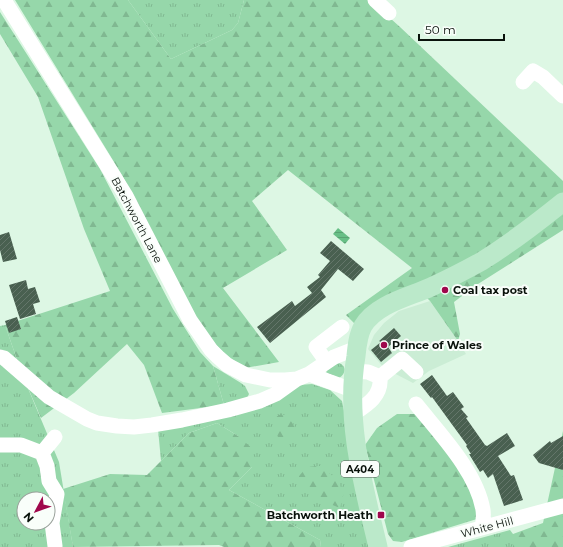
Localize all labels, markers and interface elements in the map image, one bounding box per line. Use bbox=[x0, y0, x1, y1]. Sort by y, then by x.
scale bar bbox=[419, 16, 504, 42]
text: 50 m bbox=[425, 22, 456, 37]
street label: Batchworth Lane bbox=[108, 175, 166, 266]
place label: Coal tax post bbox=[453, 283, 528, 297]
marker: Coal tax post bbox=[440, 285, 450, 295]
place label: Prince of Wales bbox=[392, 338, 482, 352]
marker: Prince of Wales bbox=[379, 340, 389, 350]
road number: A404 bbox=[341, 461, 379, 477]
north arrow bbox=[16, 491, 56, 531]
place label: Batchworth Heath bbox=[267, 508, 373, 522]
text: N bbox=[20, 510, 37, 526]
marker: Batchworth Heath bbox=[376, 510, 386, 520]
street label: White Hill bbox=[459, 513, 515, 541]

